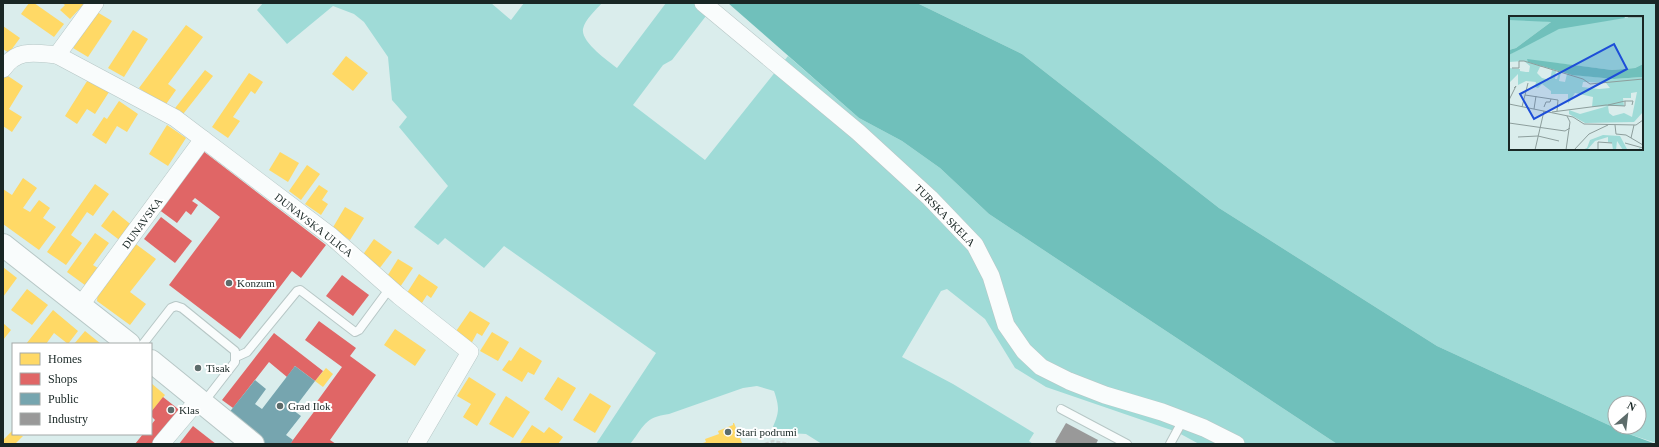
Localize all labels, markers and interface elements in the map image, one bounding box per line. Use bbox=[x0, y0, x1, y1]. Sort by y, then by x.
inset map bbox=[1509, 16, 1643, 150]
street label: TURSKA SKELA bbox=[912, 181, 978, 249]
street label: DUNAVSKA ULICA bbox=[272, 191, 356, 259]
street label: DUNAVSKA bbox=[119, 195, 165, 251]
place label: Konzum bbox=[237, 277, 275, 289]
marker: Konzum bbox=[224, 278, 234, 288]
legend bbox=[12, 343, 152, 435]
text: Homes bbox=[48, 352, 82, 366]
place label: Tisak bbox=[206, 362, 231, 374]
marker: Tisak bbox=[193, 363, 203, 373]
text: Shops bbox=[48, 372, 78, 386]
text: Public bbox=[48, 392, 79, 406]
north arrow bbox=[1607, 395, 1647, 435]
text: N bbox=[1625, 399, 1638, 413]
place label: Grad Ilok bbox=[288, 400, 331, 412]
marker: Grad Ilok bbox=[275, 401, 285, 411]
place label: Klas bbox=[179, 404, 199, 416]
marker: Klas bbox=[166, 405, 176, 415]
text: Industry bbox=[48, 412, 88, 426]
place label: Stari podrumi bbox=[736, 426, 797, 438]
marker: Stari podrumi bbox=[723, 427, 733, 437]

